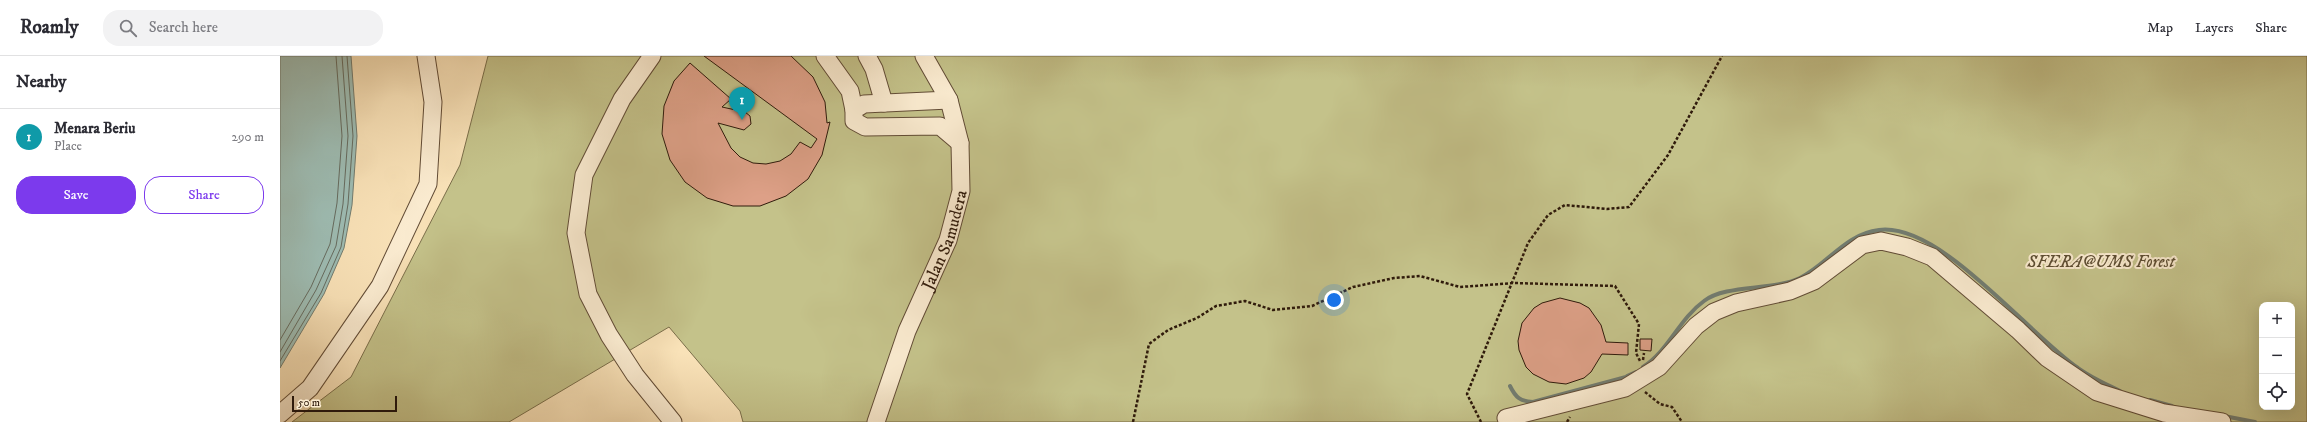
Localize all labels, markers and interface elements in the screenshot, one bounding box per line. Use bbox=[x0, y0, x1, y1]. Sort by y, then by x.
search box bbox=[103, 10, 383, 46]
text: Roamly bbox=[20, 16, 79, 39]
icon: search bbox=[117, 17, 139, 39]
text: Search here bbox=[149, 18, 218, 37]
text: Map bbox=[2147, 19, 2173, 37]
text: Layers bbox=[2195, 19, 2233, 37]
text: Share bbox=[2255, 19, 2287, 37]
text: Nearby bbox=[16, 71, 66, 93]
pin: 1 bbox=[729, 87, 755, 120]
text: Menara Beriu bbox=[54, 119, 135, 138]
text: 1 bbox=[27, 129, 31, 145]
text: 290 m bbox=[232, 129, 264, 145]
text: Place bbox=[54, 138, 82, 154]
button: Save bbox=[16, 176, 136, 214]
button: Share bbox=[144, 176, 264, 214]
street label: Jalan Samudera bbox=[916, 187, 973, 295]
park label: SFERA@UMS Forest bbox=[2026, 251, 2177, 273]
your location bbox=[1324, 290, 1344, 310]
map controls bbox=[2259, 302, 2295, 410]
button: + bbox=[2259, 302, 2295, 338]
button: − bbox=[2259, 338, 2295, 374]
button: locate bbox=[2259, 374, 2295, 410]
scale bar bbox=[292, 394, 397, 413]
text: 50 m bbox=[298, 396, 320, 410]

